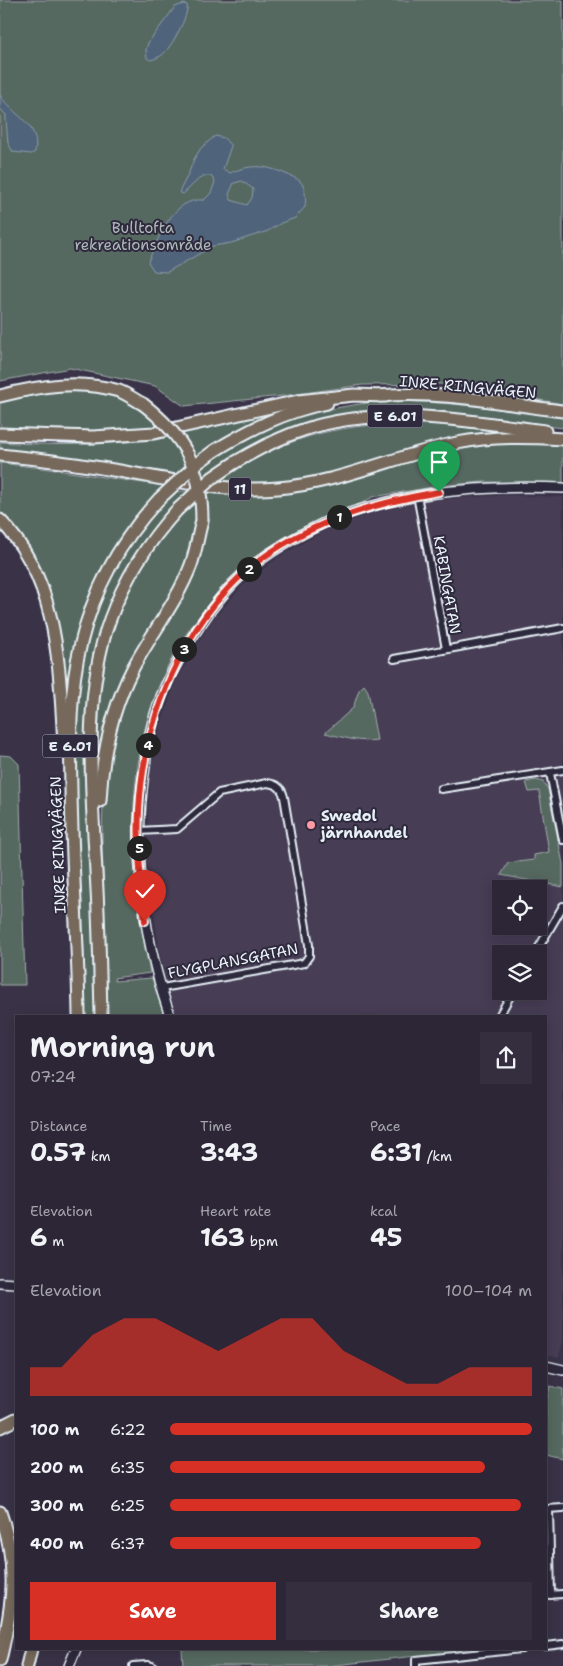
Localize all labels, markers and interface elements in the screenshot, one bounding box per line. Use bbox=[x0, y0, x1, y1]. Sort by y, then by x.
park label: Bulltofta rekreationsområde bbox=[74, 218, 212, 255]
street label: INRE RINGVÄGEN bbox=[399, 371, 537, 403]
road number: E 6.01 bbox=[368, 404, 422, 428]
pin bbox=[418, 441, 460, 492]
icon: arrive bbox=[425, 448, 453, 476]
road number: 11 bbox=[229, 478, 251, 500]
pin: 1 bbox=[326, 504, 352, 530]
text: 1 bbox=[336, 508, 343, 526]
street label: KABINGATAN bbox=[429, 534, 465, 636]
pin: 2 bbox=[236, 556, 262, 582]
text: 2 bbox=[245, 560, 254, 578]
pin: 3 bbox=[172, 636, 196, 662]
text: 3 bbox=[180, 640, 189, 658]
pin: 4 bbox=[136, 732, 160, 758]
road number: E 6.01 bbox=[42, 734, 98, 758]
text: 4 bbox=[144, 736, 153, 754]
street label: INRE RINGVÄGEN bbox=[46, 776, 70, 914]
place label: Swedol järnhandel bbox=[320, 806, 408, 843]
marker: Swedol järnhandel bbox=[305, 819, 317, 831]
pin: 5 bbox=[126, 836, 152, 860]
text: 5 bbox=[135, 839, 144, 857]
pin bbox=[124, 870, 166, 921]
icon: check bbox=[131, 877, 159, 905]
map controls bbox=[492, 880, 547, 1000]
button: locate bbox=[492, 880, 547, 935]
street label: FLYGPLANSGATAN bbox=[166, 939, 300, 983]
button: layers bbox=[492, 945, 547, 1000]
text: Morning run bbox=[30, 1028, 215, 1066]
button: share bbox=[480, 1032, 532, 1084]
text: 07:24 bbox=[30, 1066, 76, 1087]
text: Distance bbox=[30, 1117, 87, 1135]
text: Time bbox=[200, 1117, 232, 1135]
text: Pace bbox=[370, 1117, 401, 1135]
text: 0.57 bbox=[30, 1135, 86, 1169]
text: 3:43 bbox=[200, 1135, 258, 1169]
text: 6:31 bbox=[370, 1135, 422, 1169]
text: km bbox=[86, 1147, 110, 1165]
text: /km bbox=[422, 1147, 452, 1165]
text: Elevation bbox=[30, 1202, 93, 1220]
text: Heart rate bbox=[200, 1202, 271, 1220]
text: kcal bbox=[370, 1202, 397, 1220]
text: 6 bbox=[30, 1220, 48, 1254]
text: 163 bbox=[200, 1220, 245, 1254]
text: 45 bbox=[370, 1220, 402, 1254]
text: m bbox=[48, 1232, 64, 1250]
text: bpm bbox=[245, 1232, 278, 1250]
text: Elevation bbox=[30, 1280, 102, 1301]
text: 100–104 m bbox=[445, 1280, 532, 1301]
text: 100 m bbox=[30, 1419, 79, 1440]
text: 6:22 bbox=[110, 1419, 146, 1440]
text: 200 m bbox=[30, 1457, 83, 1478]
text: 6:35 bbox=[110, 1457, 145, 1478]
text: 300 m bbox=[30, 1495, 84, 1516]
text: 6:25 bbox=[110, 1495, 145, 1516]
text: 400 m bbox=[30, 1533, 84, 1554]
text: 6:37 bbox=[110, 1533, 145, 1554]
button: Save bbox=[30, 1582, 276, 1640]
button: Share bbox=[286, 1582, 532, 1640]

